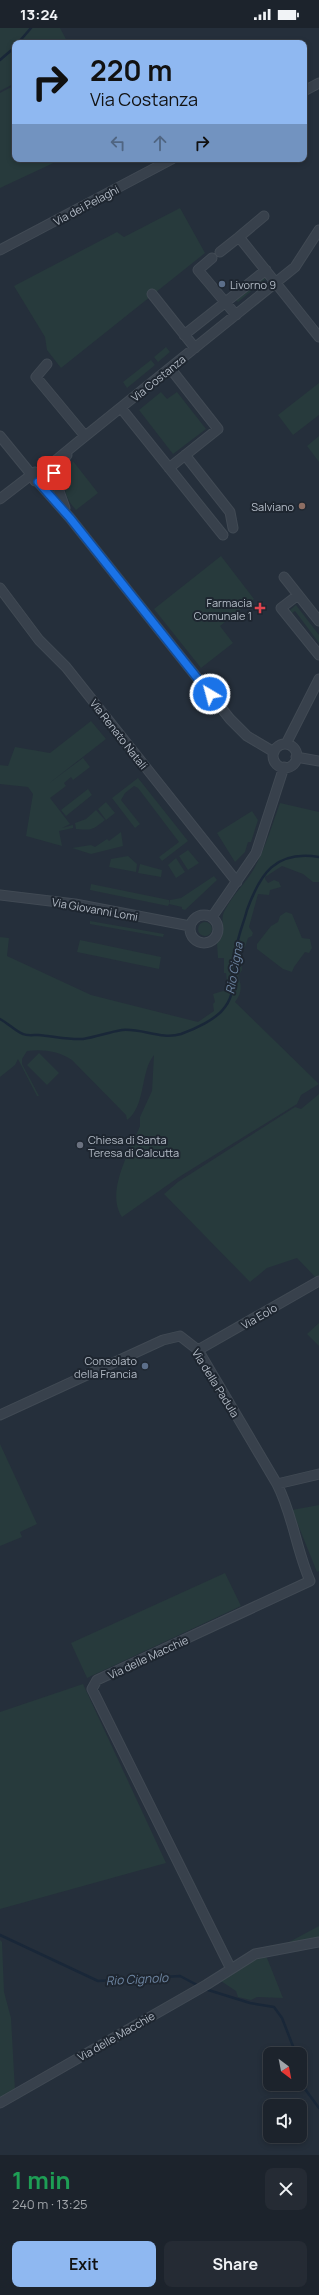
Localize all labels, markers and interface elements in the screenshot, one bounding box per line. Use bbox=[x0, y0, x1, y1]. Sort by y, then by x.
text: 13:24 bbox=[20, 4, 58, 25]
text: 220 m bbox=[90, 51, 173, 89]
icon: right bbox=[24, 56, 76, 108]
text: Via Costanza bbox=[90, 87, 198, 111]
icon: left bbox=[107, 132, 129, 154]
icon: ahead bbox=[149, 132, 171, 154]
icon: right bbox=[191, 132, 213, 154]
street label: Via dei Pelaghi bbox=[51, 181, 121, 229]
place label: Livorno 9 bbox=[230, 277, 276, 292]
marker: Livorno 9 bbox=[217, 279, 227, 289]
street label: Via Costanza bbox=[128, 351, 188, 405]
pin bbox=[37, 456, 71, 490]
icon: arrive bbox=[43, 462, 65, 484]
place label: Salviano bbox=[251, 499, 294, 514]
marker: Salviano bbox=[297, 501, 307, 511]
place label: Farmacia Comunale 1 bbox=[194, 595, 252, 623]
marker: Farmacia Comunale 1 bbox=[255, 603, 265, 613]
position arrow bbox=[189, 673, 231, 715]
street label: Via Renato Natali bbox=[87, 696, 151, 772]
street label: Via Giovanni Lomi bbox=[51, 894, 139, 924]
water label: Rio Cigna bbox=[221, 940, 247, 995]
place label: Chiesa di Santa Teresa di Calcutta bbox=[88, 1132, 179, 1160]
marker: Chiesa di Santa Teresa di Calcutta bbox=[75, 1140, 85, 1150]
street label: Via Eolo bbox=[238, 1299, 280, 1332]
street label: Via della Padula bbox=[189, 1346, 243, 1420]
place label: Consolato della Francia bbox=[74, 1353, 137, 1381]
marker: Consolato della Francia bbox=[140, 1361, 150, 1371]
street label: Via delle Macchie bbox=[105, 1632, 191, 1682]
water label: Rio Cignolo bbox=[105, 1969, 170, 1989]
street label: Via delle Macchie bbox=[75, 2007, 158, 2064]
north arrow bbox=[263, 2047, 307, 2091]
map controls bbox=[263, 2047, 307, 2143]
button: sound bbox=[263, 2099, 307, 2143]
text: 1 min bbox=[12, 2163, 71, 2196]
button: close bbox=[265, 2168, 307, 2210]
text: 240 m · 13:25 bbox=[12, 2195, 88, 2213]
button: Exit bbox=[12, 2241, 156, 2287]
button: Share bbox=[164, 2241, 307, 2287]

